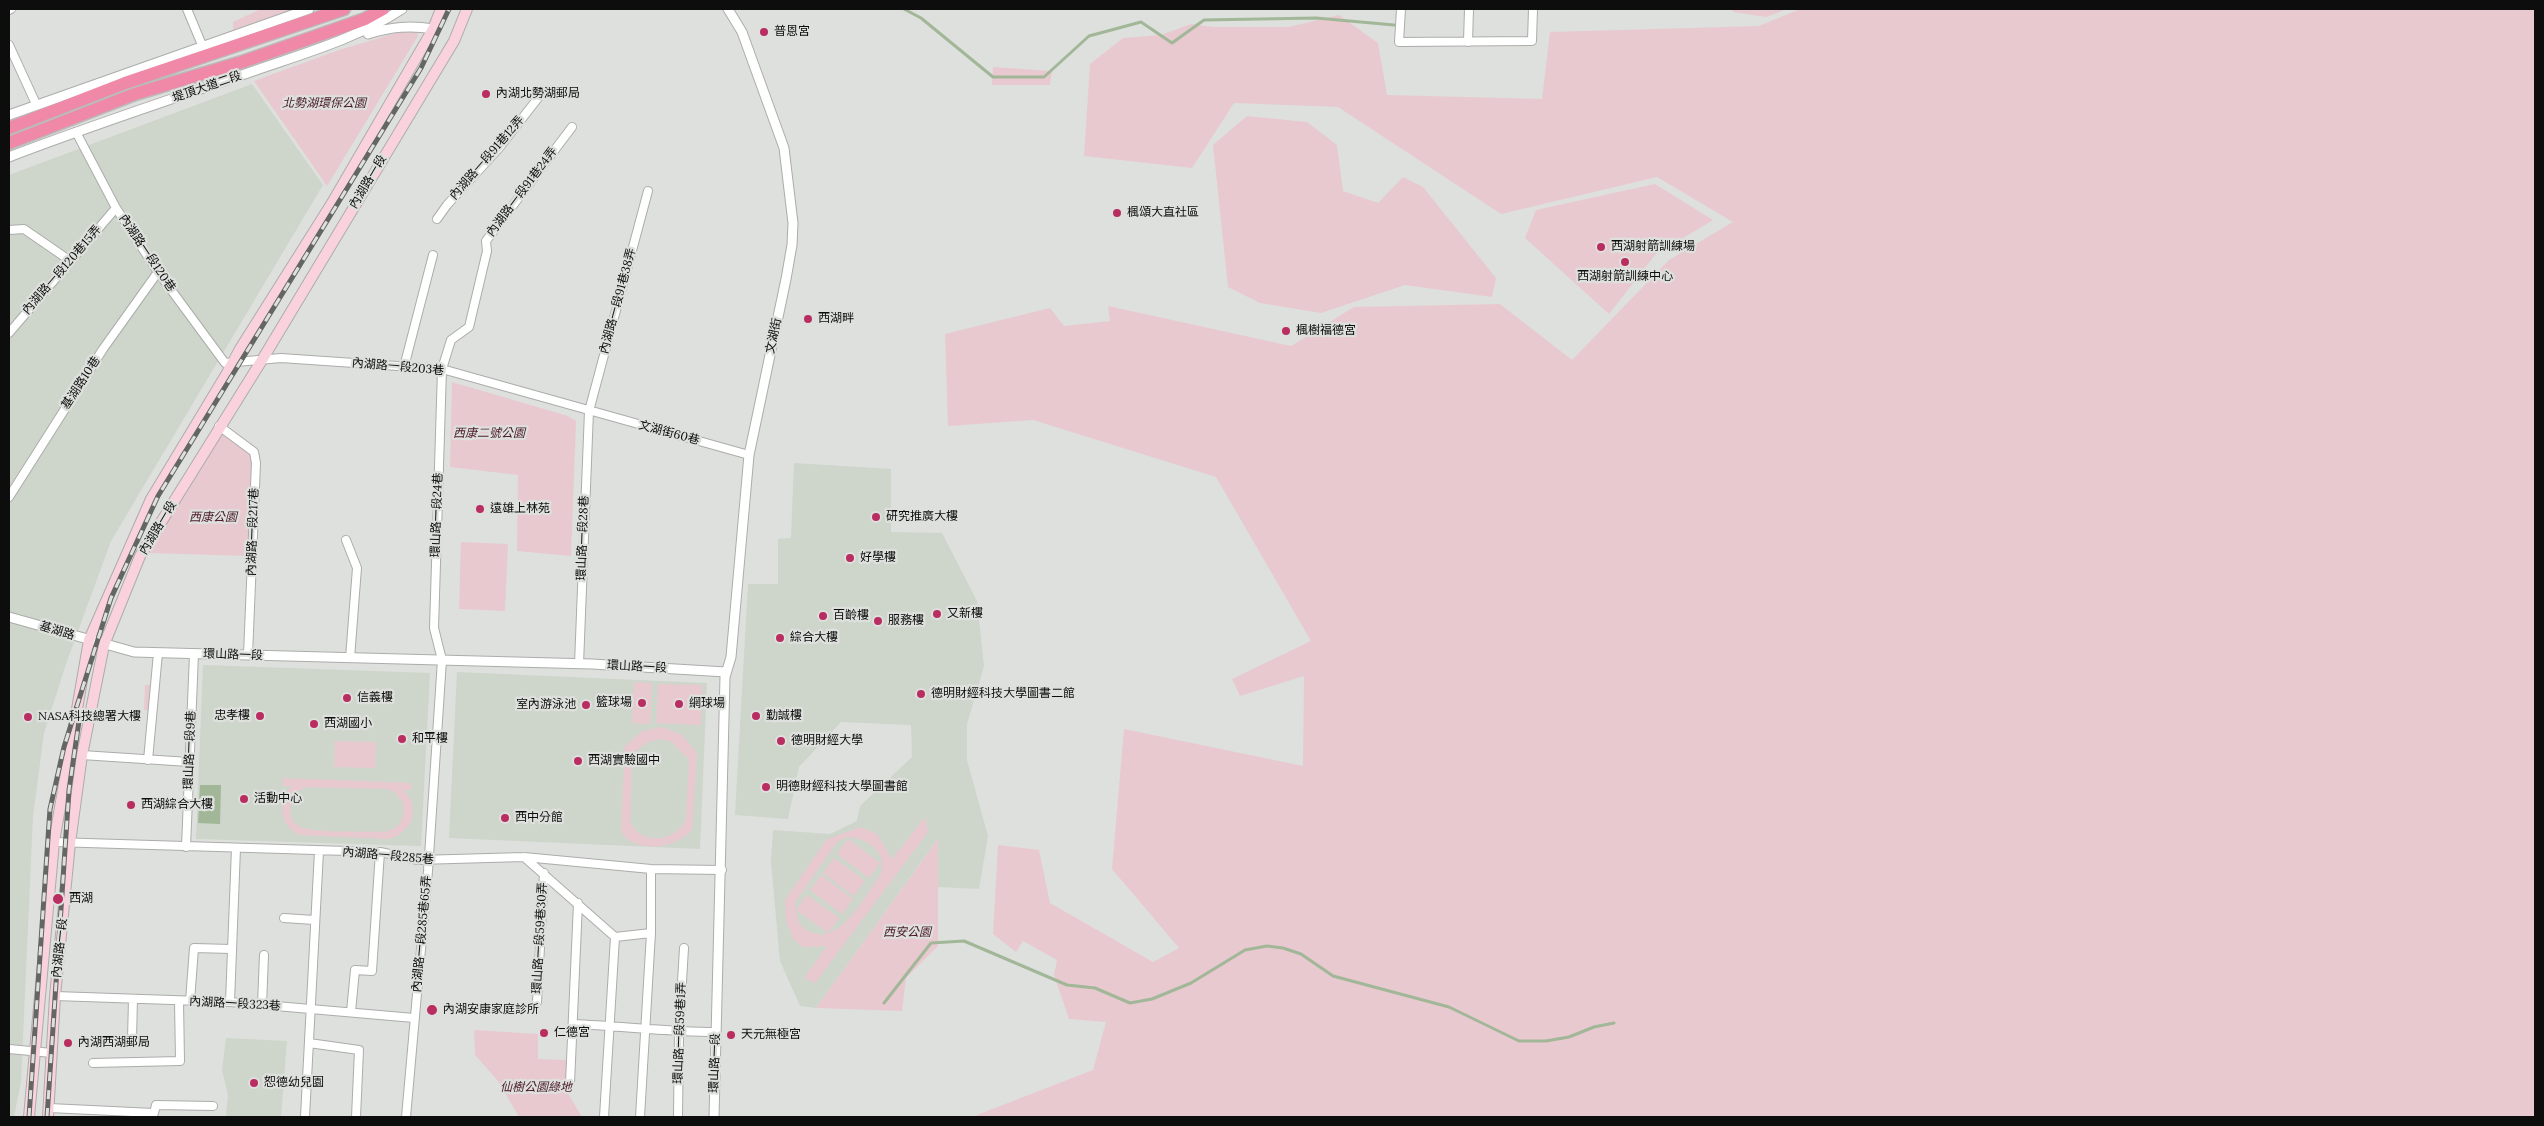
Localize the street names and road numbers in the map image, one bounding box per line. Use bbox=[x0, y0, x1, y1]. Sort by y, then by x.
street label: 堤頂大道二段 bbox=[171, 68, 243, 106]
street label: 內湖路一段91巷12弄 bbox=[447, 113, 527, 203]
street label: 內湖路一段91巷24弄 bbox=[484, 145, 560, 239]
street label: 內湖路一段 bbox=[346, 153, 390, 211]
street label: 內湖路一段120巷 bbox=[116, 212, 178, 294]
street label: 內湖路一段120巷15弄 bbox=[19, 223, 105, 317]
street label: 內湖路一段91巷38弄 bbox=[597, 247, 639, 355]
street label: 文湖街 bbox=[763, 317, 785, 355]
street label: 基湖路10巷 bbox=[59, 354, 103, 412]
street label: 內湖路一段203巷 bbox=[351, 356, 445, 378]
street label: 文湖街60巷 bbox=[637, 418, 701, 448]
street label: 環山路一段24巷 bbox=[428, 472, 446, 558]
street label: 內湖路一段217巷 bbox=[244, 488, 262, 576]
street label: 環山路一段28巷 bbox=[574, 495, 592, 581]
street label: 內湖路一段 bbox=[136, 499, 180, 557]
street label: 基湖路 bbox=[38, 619, 76, 643]
street label: 環山路一段 bbox=[203, 647, 263, 663]
street label: 環山路一段 bbox=[607, 658, 667, 676]
street label: 環山路一段9巷 bbox=[181, 710, 199, 790]
street label: 內湖路一段285巷 bbox=[342, 845, 434, 867]
street label: 內湖路一段285巷65弄 bbox=[410, 875, 434, 993]
street label: 環山路一段59巷30弄 bbox=[530, 882, 550, 994]
street label: 內湖路一段 bbox=[50, 917, 70, 979]
street label: 環山路一段59巷1弄 bbox=[671, 982, 689, 1084]
street label: 內湖路一段323巷 bbox=[189, 994, 281, 1014]
street label: 環山路一段 bbox=[707, 1033, 723, 1093]

